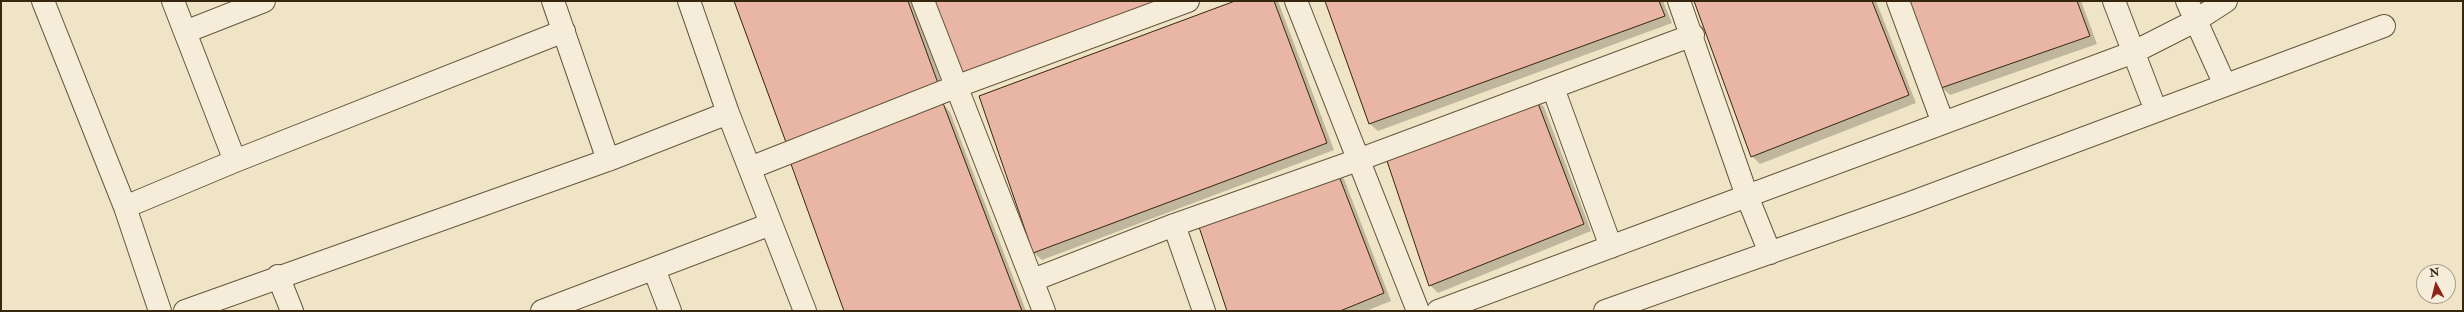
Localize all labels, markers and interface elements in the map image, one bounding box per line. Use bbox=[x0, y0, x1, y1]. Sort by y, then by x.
north arrow bbox=[2416, 264, 2456, 304]
text: N bbox=[2429, 266, 2440, 280]

